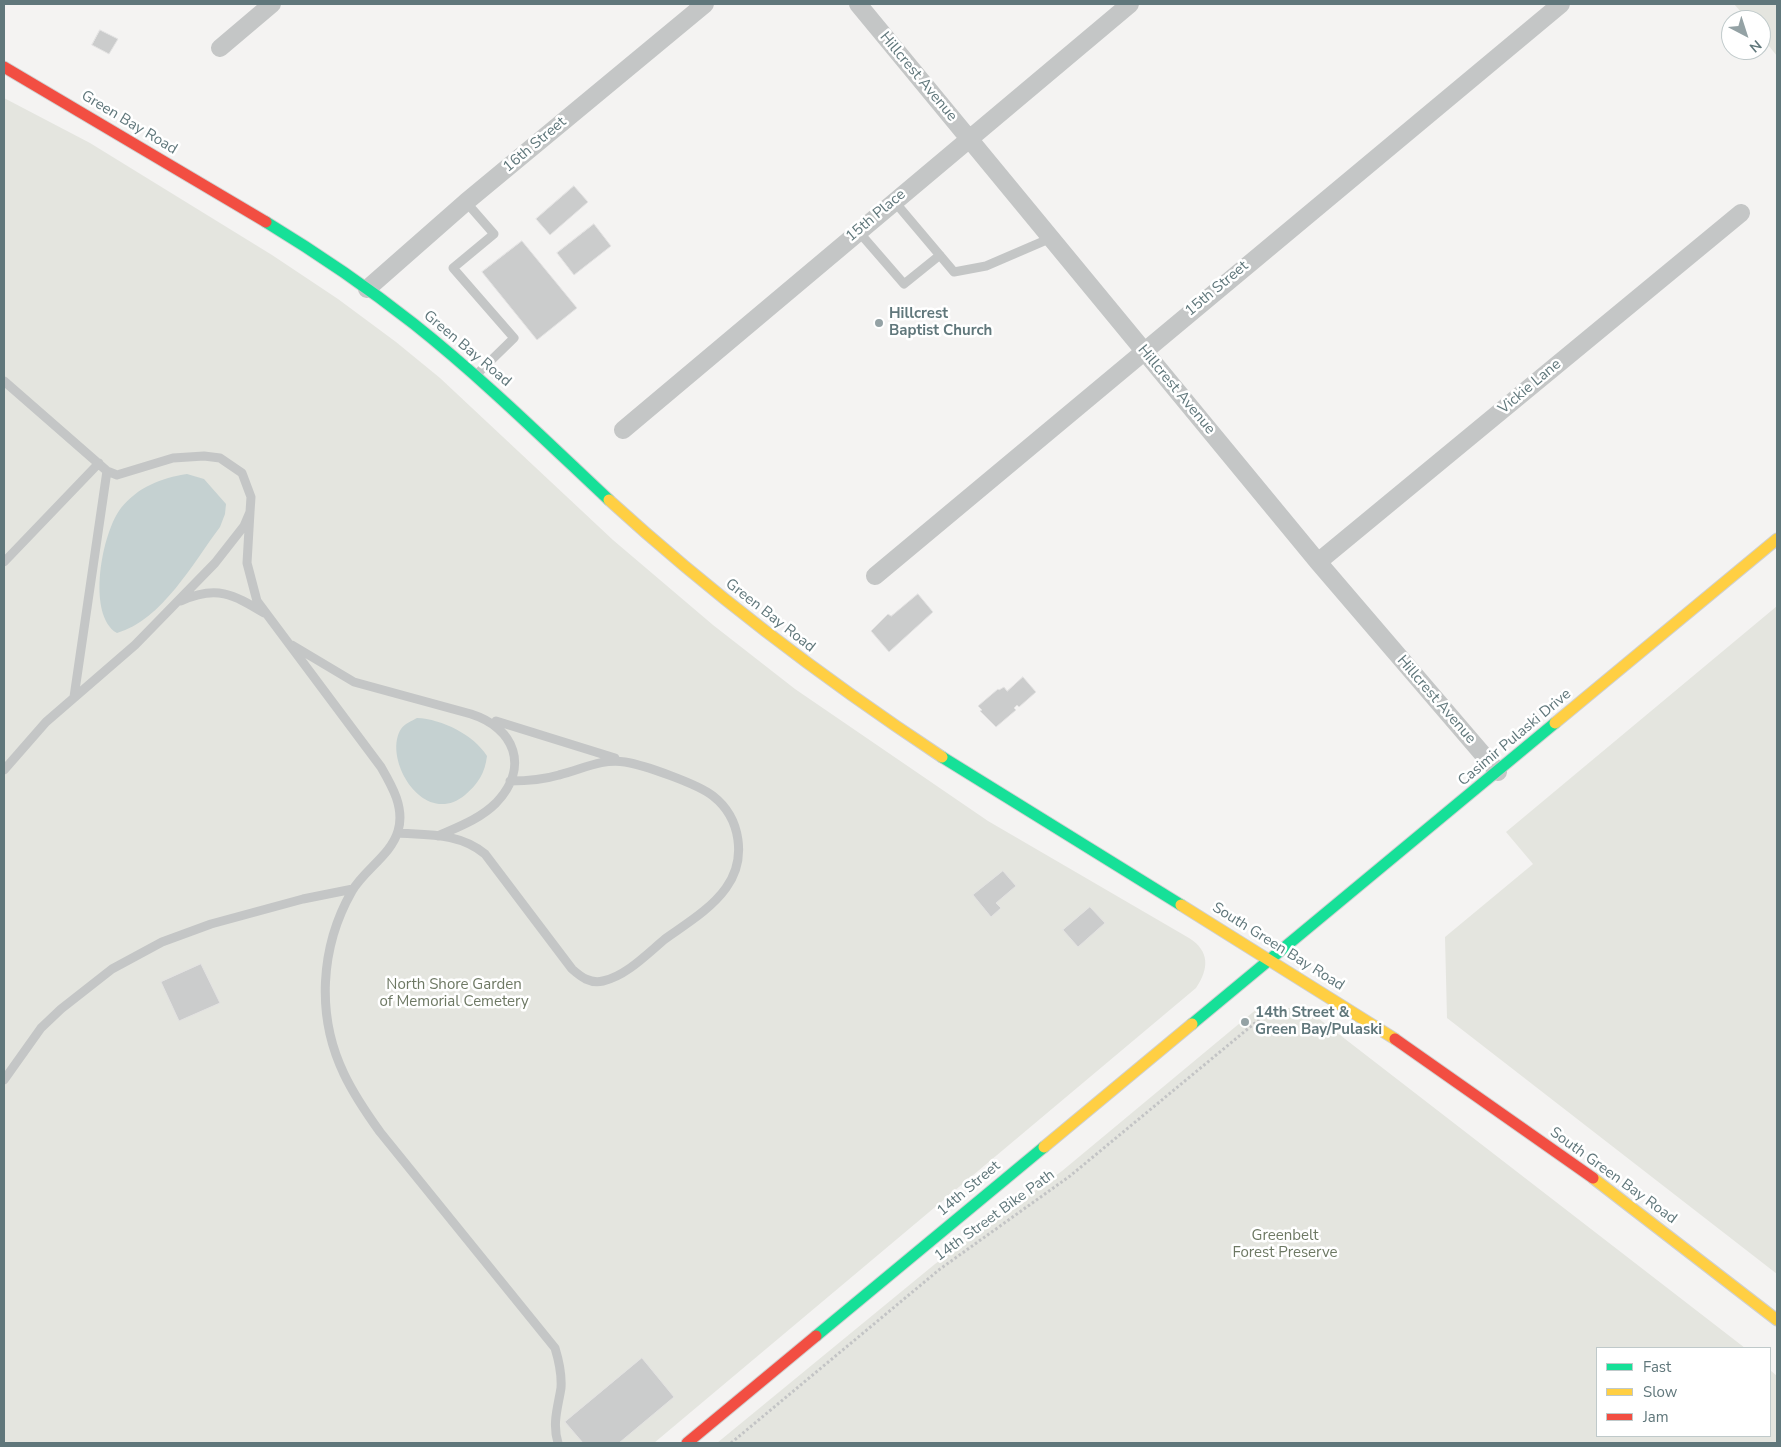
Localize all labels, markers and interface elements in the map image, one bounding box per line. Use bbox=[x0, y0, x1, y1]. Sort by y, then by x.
north arrow bbox=[1721, 10, 1771, 60]
street label: Hillcrest Avenue bbox=[875, 29, 961, 125]
text: N bbox=[1745, 35, 1765, 57]
street label: Green Bay Road bbox=[78, 87, 180, 159]
street label: 16th Street bbox=[500, 114, 570, 176]
street label: 15th Place bbox=[843, 186, 909, 246]
street label: 15th Street bbox=[1182, 258, 1252, 320]
place label: Hillcrest Baptist Church bbox=[889, 305, 992, 340]
street label: Green Bay Road bbox=[419, 307, 515, 391]
marker: Hillcrest Baptist Church bbox=[873, 317, 885, 329]
street label: Hillcrest Avenue bbox=[1133, 342, 1219, 438]
street label: Vickie Lane bbox=[1495, 356, 1565, 418]
street label: Green Bay Road bbox=[722, 575, 818, 657]
street label: Hillcrest Avenue bbox=[1393, 652, 1479, 748]
street label: Casimir Pulaski Drive bbox=[1455, 686, 1575, 790]
street label: South Green Bay Road bbox=[1209, 899, 1347, 995]
park label: North Shore Garden of Memorial Cemetery bbox=[379, 976, 529, 1011]
place label: 14th Street & Green Bay/Pulaski bbox=[1255, 1004, 1382, 1039]
marker: 14th Street & Green Bay/Pulaski bbox=[1239, 1016, 1251, 1028]
street label: South Green Bay Road bbox=[1546, 1124, 1680, 1228]
street label: 14th Street bbox=[934, 1158, 1004, 1220]
street label: 14th Street Bike Path bbox=[931, 1166, 1059, 1266]
park label: Greenbelt Forest Preserve bbox=[1233, 1227, 1337, 1262]
legend bbox=[1596, 1347, 1771, 1437]
text: Fast bbox=[1643, 1357, 1671, 1377]
text: Slow bbox=[1643, 1382, 1677, 1402]
text: Jam bbox=[1643, 1407, 1669, 1427]

